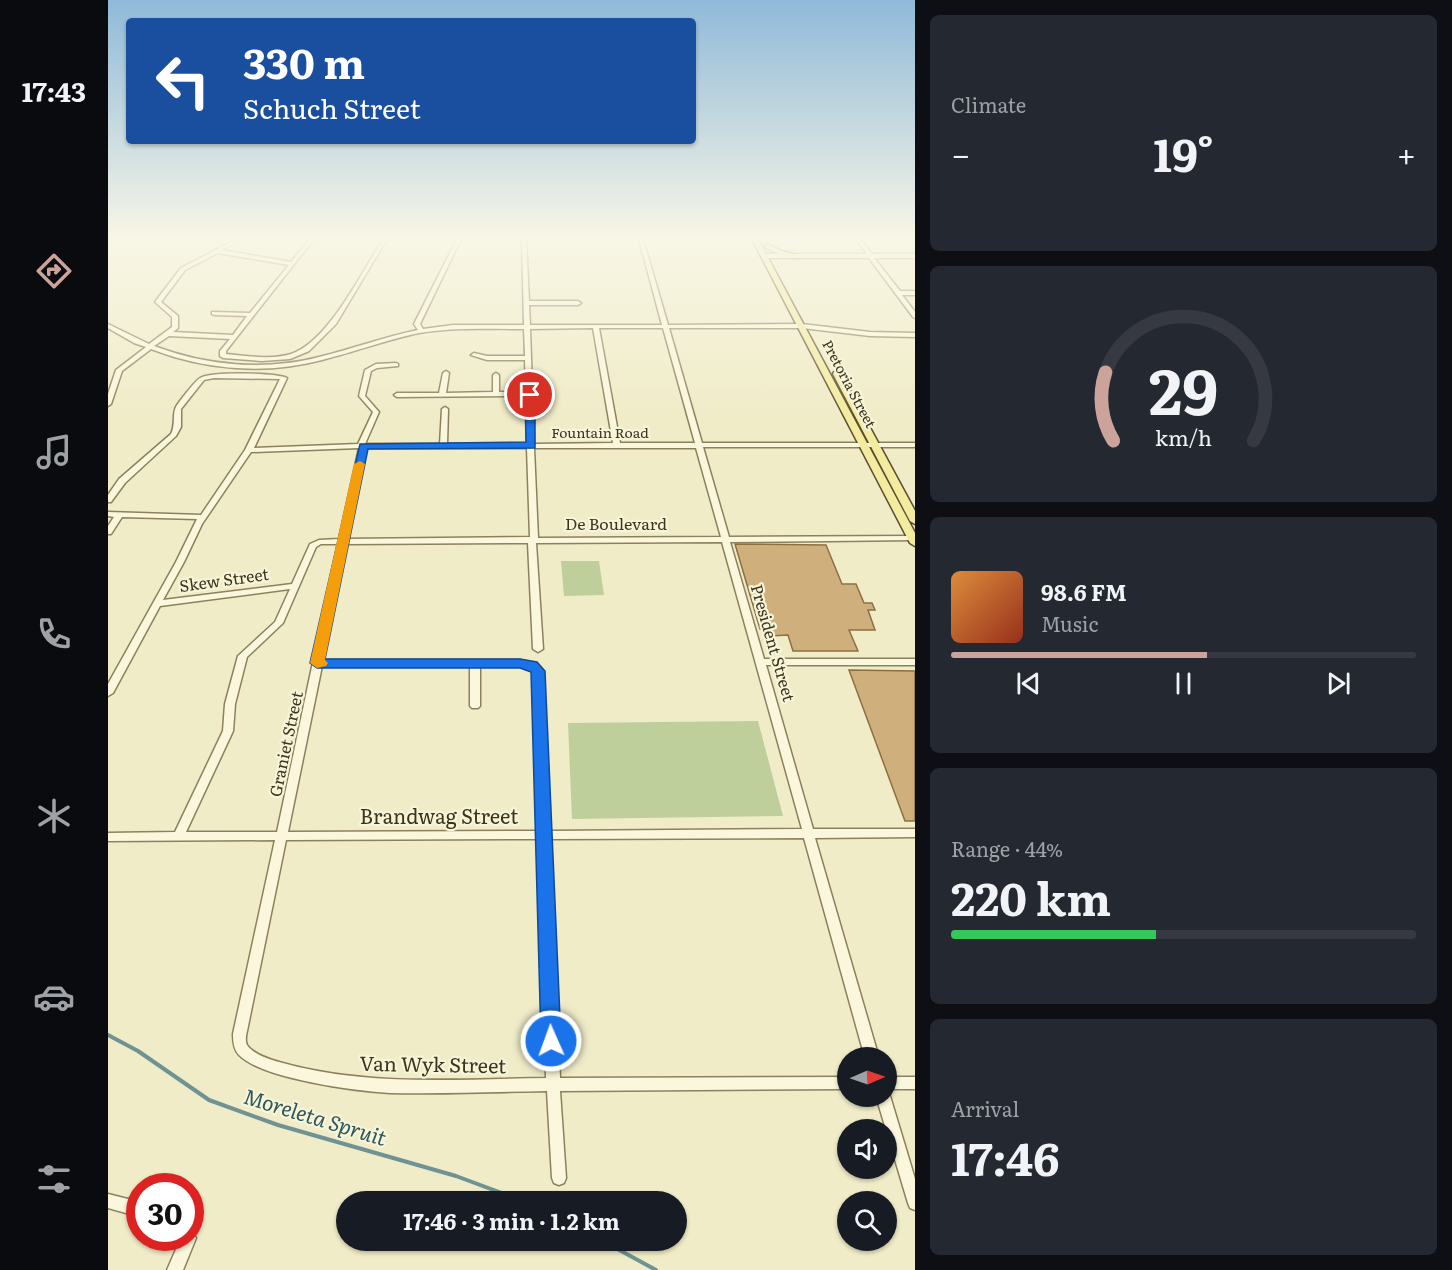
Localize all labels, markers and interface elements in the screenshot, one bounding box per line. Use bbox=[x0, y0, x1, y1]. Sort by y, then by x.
text: 330 m bbox=[243, 30, 365, 92]
icon: left bbox=[144, 42, 222, 120]
text: 17:43 bbox=[22, 70, 86, 110]
text: Schuch Street bbox=[243, 87, 421, 127]
text: Climate bbox=[951, 89, 1026, 119]
text: 19° bbox=[1153, 119, 1214, 186]
text: − bbox=[951, 128, 970, 177]
text: + bbox=[1397, 128, 1416, 177]
icon: directions bbox=[33, 250, 75, 292]
street label: Pretoria Street bbox=[818, 336, 882, 431]
text: 29 bbox=[1149, 342, 1218, 434]
pin bbox=[504, 369, 555, 420]
icon: arrive bbox=[513, 378, 546, 411]
text: km/h bbox=[1155, 421, 1212, 453]
street label: Fountain Road bbox=[551, 422, 649, 442]
icon: music bbox=[33, 431, 75, 473]
street label: De Boulevard bbox=[565, 511, 667, 535]
street label: Skew Street bbox=[178, 561, 271, 597]
text: 98.6 FM bbox=[1041, 575, 1127, 608]
street label: President Street bbox=[746, 581, 802, 705]
text: Music bbox=[1041, 608, 1098, 638]
icon: phone bbox=[33, 613, 75, 655]
icon: previous bbox=[1012, 667, 1045, 700]
icon: pause bbox=[1167, 667, 1200, 700]
icon: next bbox=[1322, 667, 1355, 700]
street label: Graniet Street bbox=[262, 688, 308, 799]
icon: climate bbox=[33, 795, 75, 837]
street label: Brandwag Street bbox=[360, 800, 518, 830]
text: Range · 44% bbox=[951, 833, 1063, 863]
text: 220 km bbox=[951, 863, 1111, 930]
icon: car bbox=[33, 976, 75, 1018]
position arrow bbox=[519, 1009, 583, 1073]
street label: Van Wyk Street bbox=[360, 1047, 507, 1079]
north arrow bbox=[837, 1047, 897, 1107]
map controls bbox=[837, 1047, 897, 1251]
water label: Moreleta Spruit bbox=[241, 1079, 391, 1152]
text: Arrival bbox=[951, 1093, 1019, 1123]
button: sound bbox=[837, 1119, 897, 1179]
text: 17:46 bbox=[951, 1123, 1059, 1190]
icon: filters bbox=[33, 1158, 75, 1200]
speed limit sign: 30 bbox=[126, 1173, 204, 1251]
button: search bbox=[837, 1191, 897, 1251]
text: 17:46 · 3 min · 1.2 km bbox=[403, 1204, 620, 1237]

